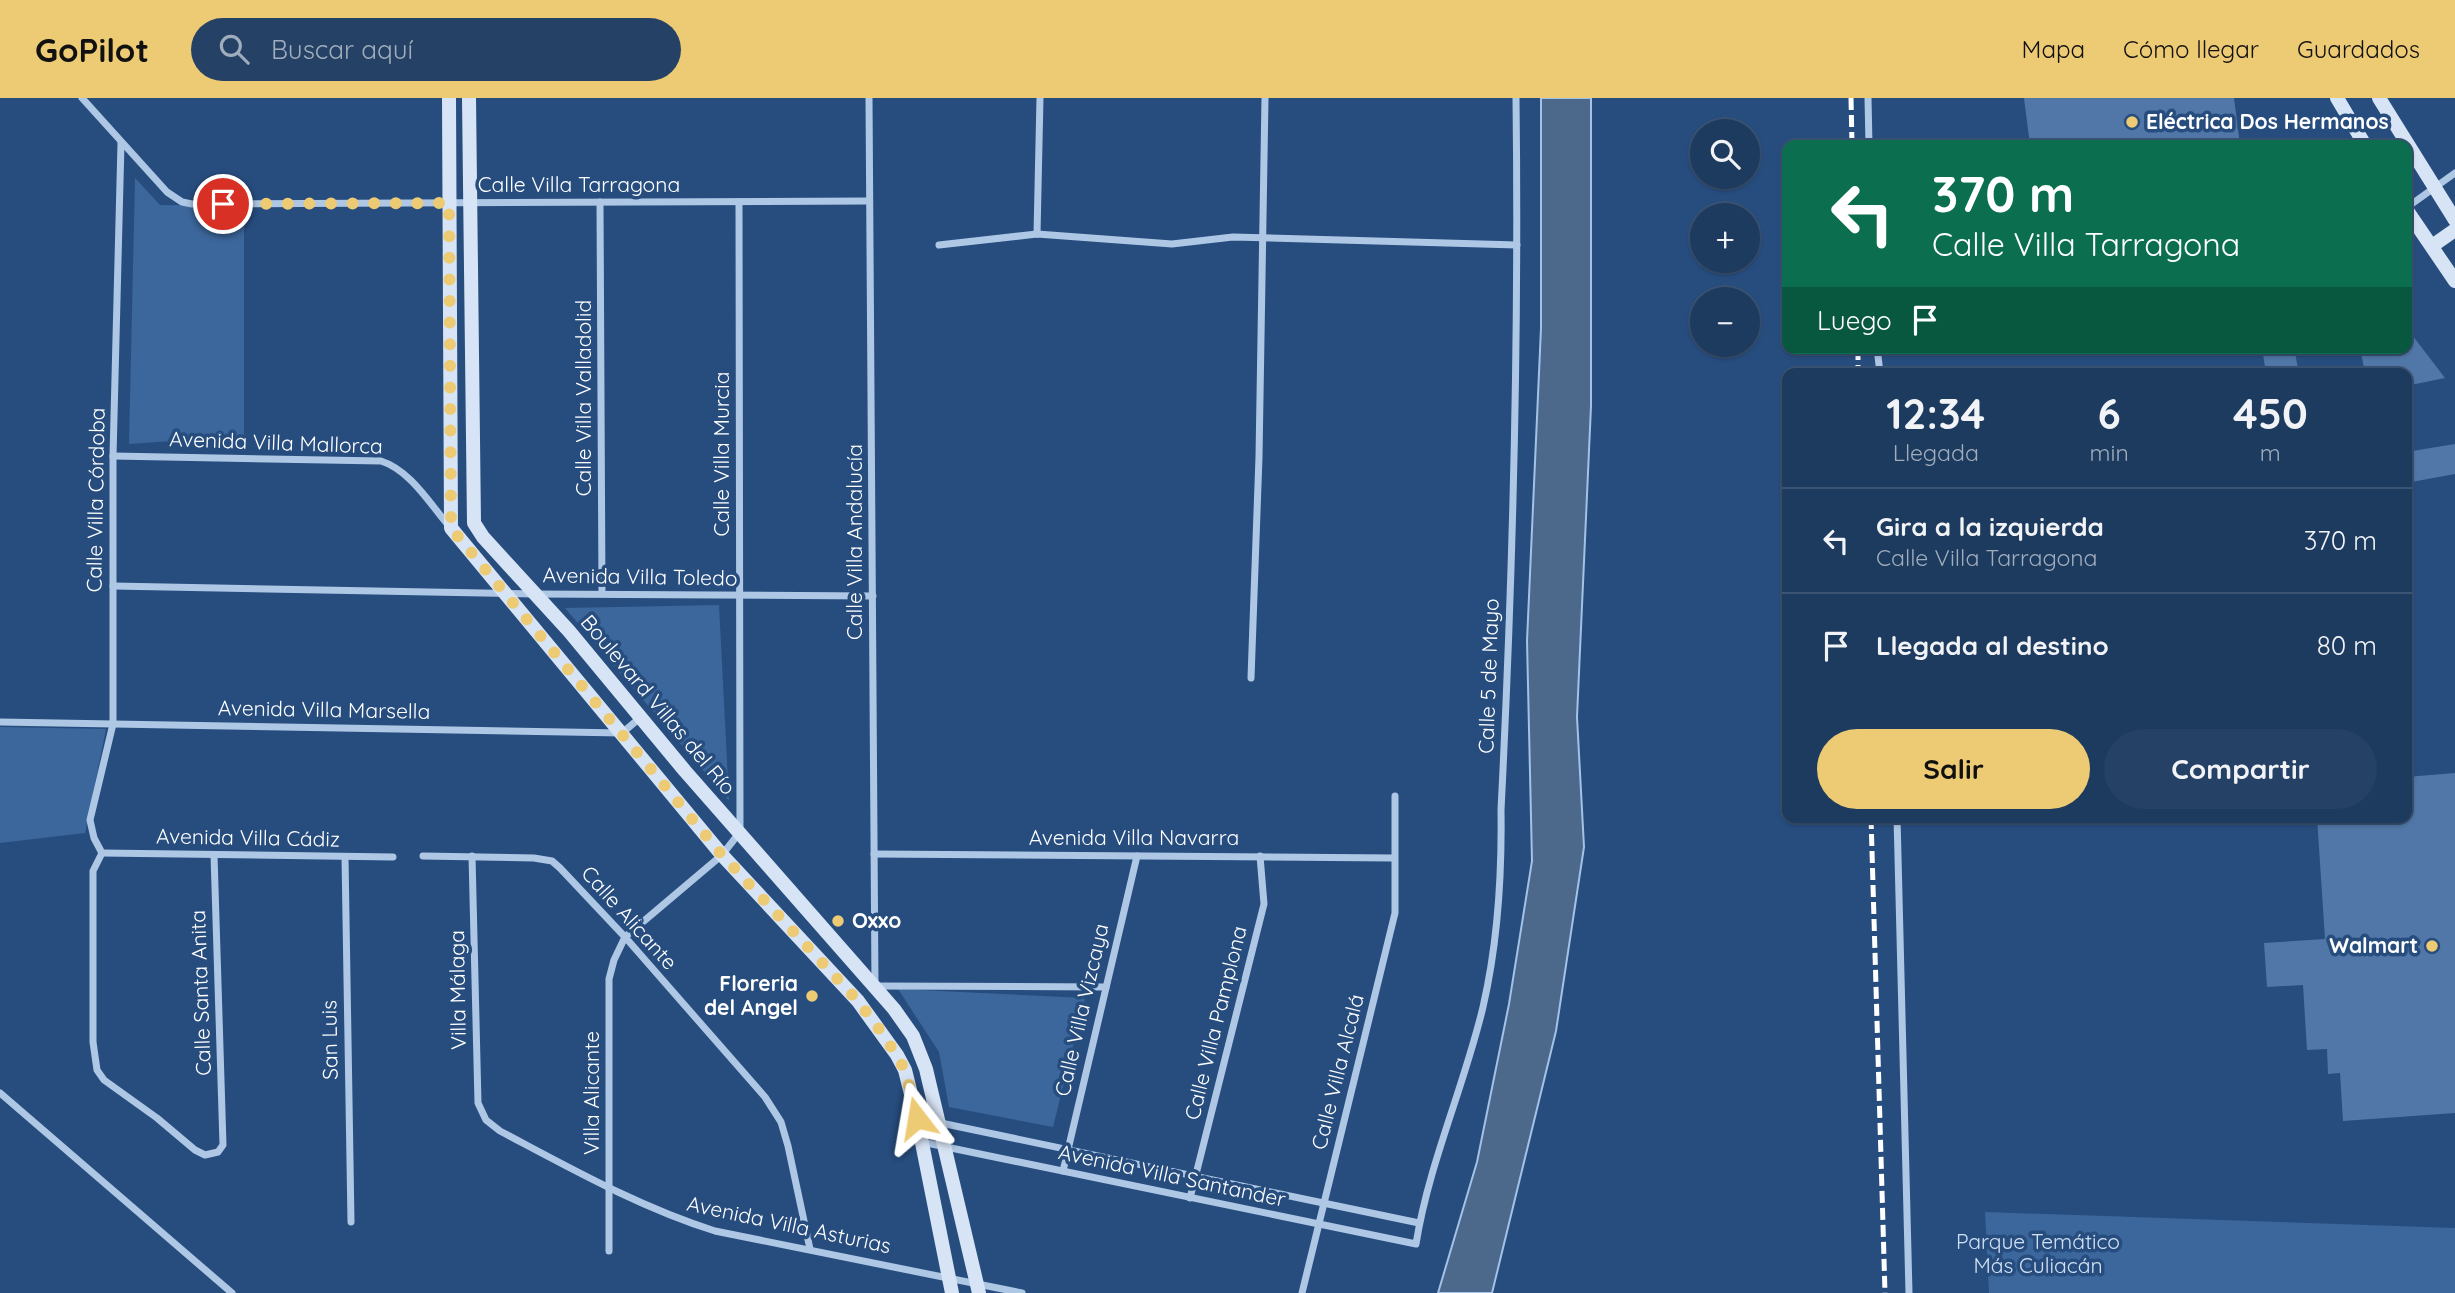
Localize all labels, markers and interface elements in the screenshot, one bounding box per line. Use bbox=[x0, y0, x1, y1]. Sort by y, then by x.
search box bbox=[191, 18, 681, 81]
text: GoPilot bbox=[35, 29, 149, 70]
icon: search bbox=[215, 30, 253, 68]
text: Buscar aquí bbox=[271, 33, 413, 66]
text: Mapa bbox=[2022, 34, 2085, 64]
text: Cómo llegar bbox=[2123, 34, 2259, 64]
text: Guardados bbox=[2297, 34, 2420, 64]
place label: Eléctrica Dos Hermanos bbox=[2146, 108, 2389, 134]
marker: Eléctrica Dos Hermanos bbox=[2124, 114, 2140, 130]
map controls bbox=[1690, 119, 1760, 357]
button: search bbox=[1690, 119, 1760, 189]
text: 370 m bbox=[1932, 163, 2074, 224]
icon: left bbox=[1817, 168, 1908, 259]
street label: Calle Villa Tarragona bbox=[478, 171, 680, 197]
pin bbox=[193, 174, 253, 234]
icon: arrive bbox=[204, 185, 242, 223]
button: + bbox=[1690, 203, 1760, 273]
text: Calle Villa Tarragona bbox=[1932, 224, 2240, 264]
button: − bbox=[1690, 287, 1760, 357]
street label: Calle Villa Valladolid bbox=[570, 300, 596, 496]
icon: arrive bbox=[1906, 301, 1944, 339]
text: Luego bbox=[1817, 304, 1892, 337]
street label: Calle Villa Murcia bbox=[708, 371, 734, 537]
text: 12:34 bbox=[1886, 387, 1985, 440]
text: 6 bbox=[2098, 387, 2121, 440]
text: 450 bbox=[2233, 387, 2308, 440]
street label: Calle Villa Córdoba bbox=[80, 407, 110, 593]
street label: Avenida Villa Mallorca bbox=[169, 425, 383, 459]
text: Llegada bbox=[1893, 438, 1979, 467]
text: min bbox=[2090, 438, 2129, 467]
text: m bbox=[2260, 438, 2281, 467]
street label: Calle Villa Andalucía bbox=[841, 444, 867, 640]
text: Gira a la izquierda bbox=[1876, 510, 2104, 543]
icon: left bbox=[1817, 522, 1855, 560]
text: 370 m bbox=[2304, 524, 2377, 557]
text: Calle Villa Tarragona bbox=[1876, 543, 2098, 572]
street label: Avenida Villa Toledo bbox=[542, 561, 738, 591]
street label: Calle 5 de Mayo bbox=[1472, 598, 1504, 754]
street label: Boulevard Villas del Río bbox=[576, 609, 742, 800]
icon: arrive bbox=[1817, 627, 1855, 665]
text: Llegada al destino bbox=[1876, 629, 2109, 662]
text: 80 m bbox=[2317, 629, 2377, 662]
street label: Avenida Villa Marsella bbox=[218, 694, 431, 724]
button: Salir bbox=[1817, 729, 2090, 809]
button: Compartir bbox=[2104, 729, 2377, 809]
street label: Avenida Villa Cádiz bbox=[156, 822, 340, 852]
street label: Avenida Villa Navarra bbox=[1029, 824, 1239, 850]
street label: Calle Alicante bbox=[576, 860, 683, 975]
place label: Oxxo bbox=[852, 907, 901, 933]
street label: Calle Santa Anita bbox=[184, 910, 216, 1076]
marker: Oxxo bbox=[830, 913, 846, 929]
street label: Calle Villa Vizcaya bbox=[1048, 921, 1114, 1099]
street label: Calle Villa Pamplona bbox=[1178, 923, 1252, 1123]
street label: Villa Málaga bbox=[443, 930, 471, 1050]
place label: Walmart bbox=[2329, 932, 2418, 958]
marker: Walmart bbox=[2424, 938, 2440, 954]
place label: Floreria del Angel bbox=[704, 970, 798, 1020]
marker: Floreria del Angel bbox=[804, 988, 820, 1004]
street label: Calle Villa Alcalá bbox=[1305, 991, 1369, 1152]
street label: San Luis bbox=[315, 1000, 343, 1080]
street label: Villa Alicante bbox=[578, 1031, 604, 1155]
position arrow bbox=[880, 1081, 954, 1155]
street label: Avenida Villa Santander bbox=[1056, 1138, 1288, 1212]
street label: Avenida Villa Asturias bbox=[685, 1190, 894, 1258]
park label: Parque Temático Más Culiacán bbox=[1956, 1228, 2120, 1278]

